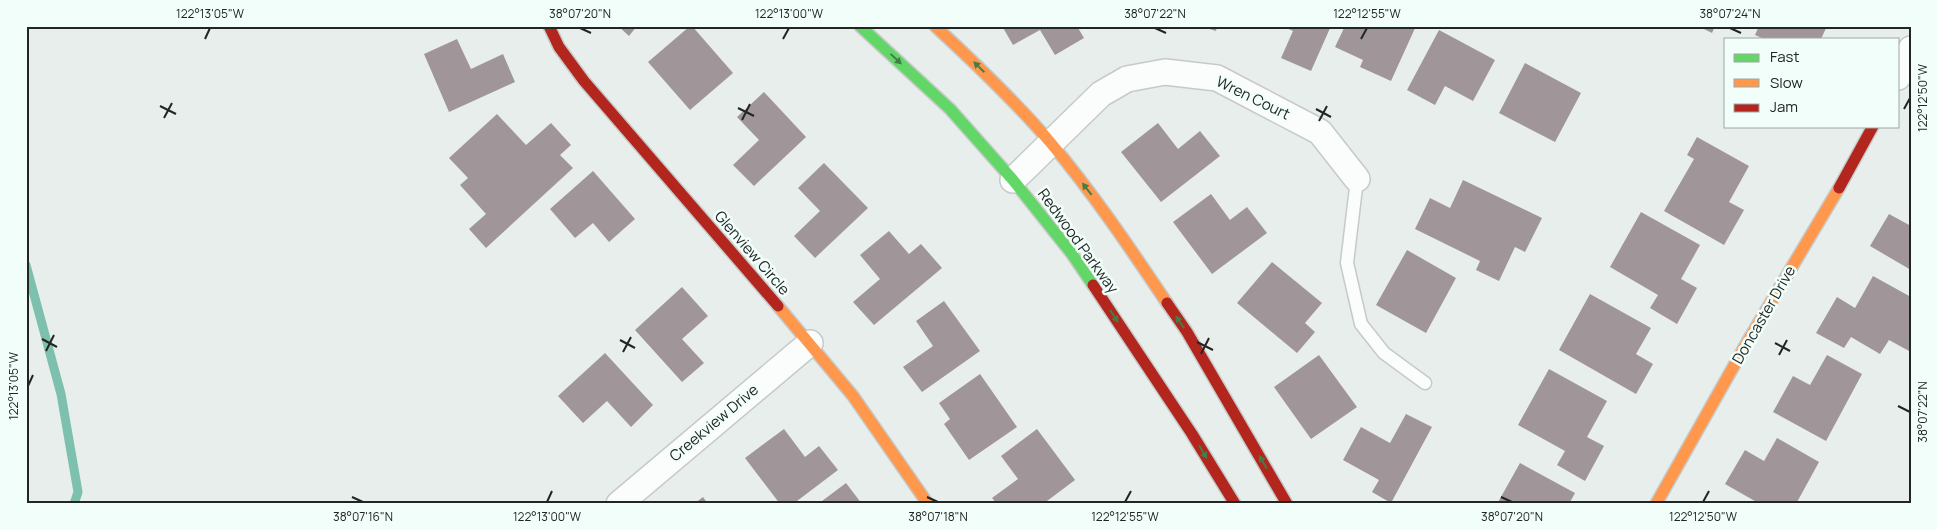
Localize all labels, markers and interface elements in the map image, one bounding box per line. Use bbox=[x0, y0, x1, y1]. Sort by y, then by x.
text: 122°13'05"W bbox=[176, 5, 245, 22]
text: 38°07'20"N bbox=[549, 5, 611, 22]
text: 122°13'00"W bbox=[755, 5, 824, 22]
text: 38°07'22"N bbox=[1124, 5, 1186, 22]
text: 122°12'55"W bbox=[1333, 5, 1402, 22]
text: 38°07'24"N bbox=[1699, 5, 1761, 22]
legend bbox=[1724, 38, 1900, 128]
text: Fast bbox=[1770, 46, 1799, 67]
one-way arrow bbox=[890, 53, 902, 65]
one-way arrow bbox=[974, 61, 986, 73]
text: 122°12'50"W bbox=[1914, 63, 1931, 132]
street label: Wren Court bbox=[1213, 71, 1294, 124]
text: Slow bbox=[1770, 72, 1803, 93]
text: Jam bbox=[1770, 96, 1798, 117]
one-way arrow bbox=[1081, 183, 1092, 196]
street label: Redwood Parkway bbox=[1033, 184, 1124, 297]
street label: Glenview Circle bbox=[710, 206, 795, 300]
street label: Doncaster Drive bbox=[1727, 262, 1800, 368]
one-way arrow bbox=[1109, 309, 1119, 323]
one-way arrow bbox=[1175, 315, 1185, 329]
text: 122°13'05"W bbox=[5, 351, 22, 420]
street label: Creekview Drive bbox=[665, 379, 763, 466]
text: 38°07'22"N bbox=[1914, 381, 1931, 443]
one-way arrow bbox=[1198, 445, 1207, 458]
one-way arrow bbox=[1258, 455, 1267, 468]
text: 38°07'16"N bbox=[333, 508, 393, 525]
text: 122°13'00"W bbox=[513, 508, 582, 525]
text: 38°07'18"N bbox=[908, 508, 968, 525]
text: 122°12'55"W bbox=[1091, 508, 1160, 525]
text: 38°07'20"N bbox=[1481, 508, 1543, 525]
text: 122°12'50"W bbox=[1669, 508, 1738, 525]

